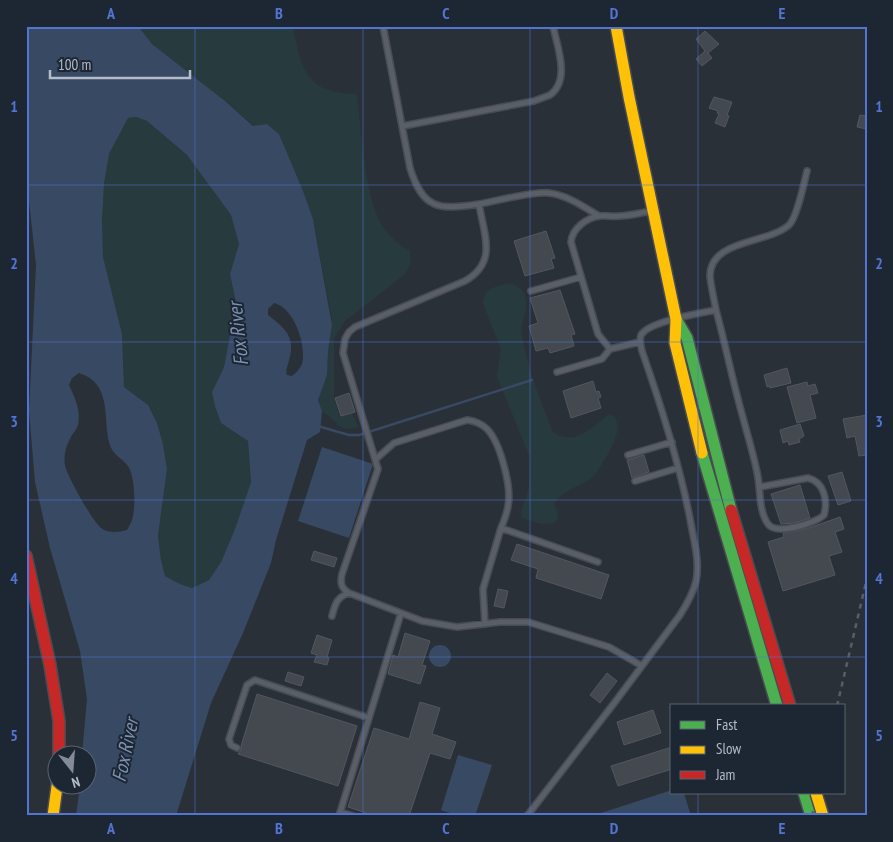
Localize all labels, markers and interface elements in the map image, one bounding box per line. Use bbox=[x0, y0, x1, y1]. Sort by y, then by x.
text: A bbox=[106, 3, 116, 23]
text: B bbox=[275, 3, 283, 23]
text: C bbox=[442, 3, 450, 23]
text: D bbox=[610, 3, 619, 23]
text: E bbox=[779, 3, 786, 23]
scale bar bbox=[50, 48, 190, 80]
text: 100 m bbox=[58, 55, 91, 74]
text: 1 bbox=[10, 96, 18, 116]
text: 1 bbox=[875, 96, 883, 116]
text: 2 bbox=[10, 253, 18, 273]
text: 2 bbox=[875, 253, 883, 273]
water label: Fox River bbox=[221, 298, 254, 367]
text: 3 bbox=[10, 411, 18, 431]
text: 3 bbox=[875, 411, 883, 431]
text: 4 bbox=[10, 568, 18, 588]
text: 4 bbox=[875, 568, 883, 588]
legend bbox=[670, 704, 846, 794]
water label: Fox River bbox=[106, 714, 145, 784]
text: Fast bbox=[716, 715, 737, 734]
text: 5 bbox=[10, 725, 18, 745]
text: 5 bbox=[875, 725, 883, 745]
text: Slow bbox=[716, 739, 741, 758]
north arrow bbox=[48, 744, 98, 794]
text: Jam bbox=[715, 765, 735, 784]
text: N bbox=[70, 773, 82, 792]
text: A bbox=[106, 818, 116, 838]
text: B bbox=[275, 818, 283, 838]
text: C bbox=[442, 818, 450, 838]
text: D bbox=[610, 818, 619, 838]
text: E bbox=[779, 818, 786, 838]

